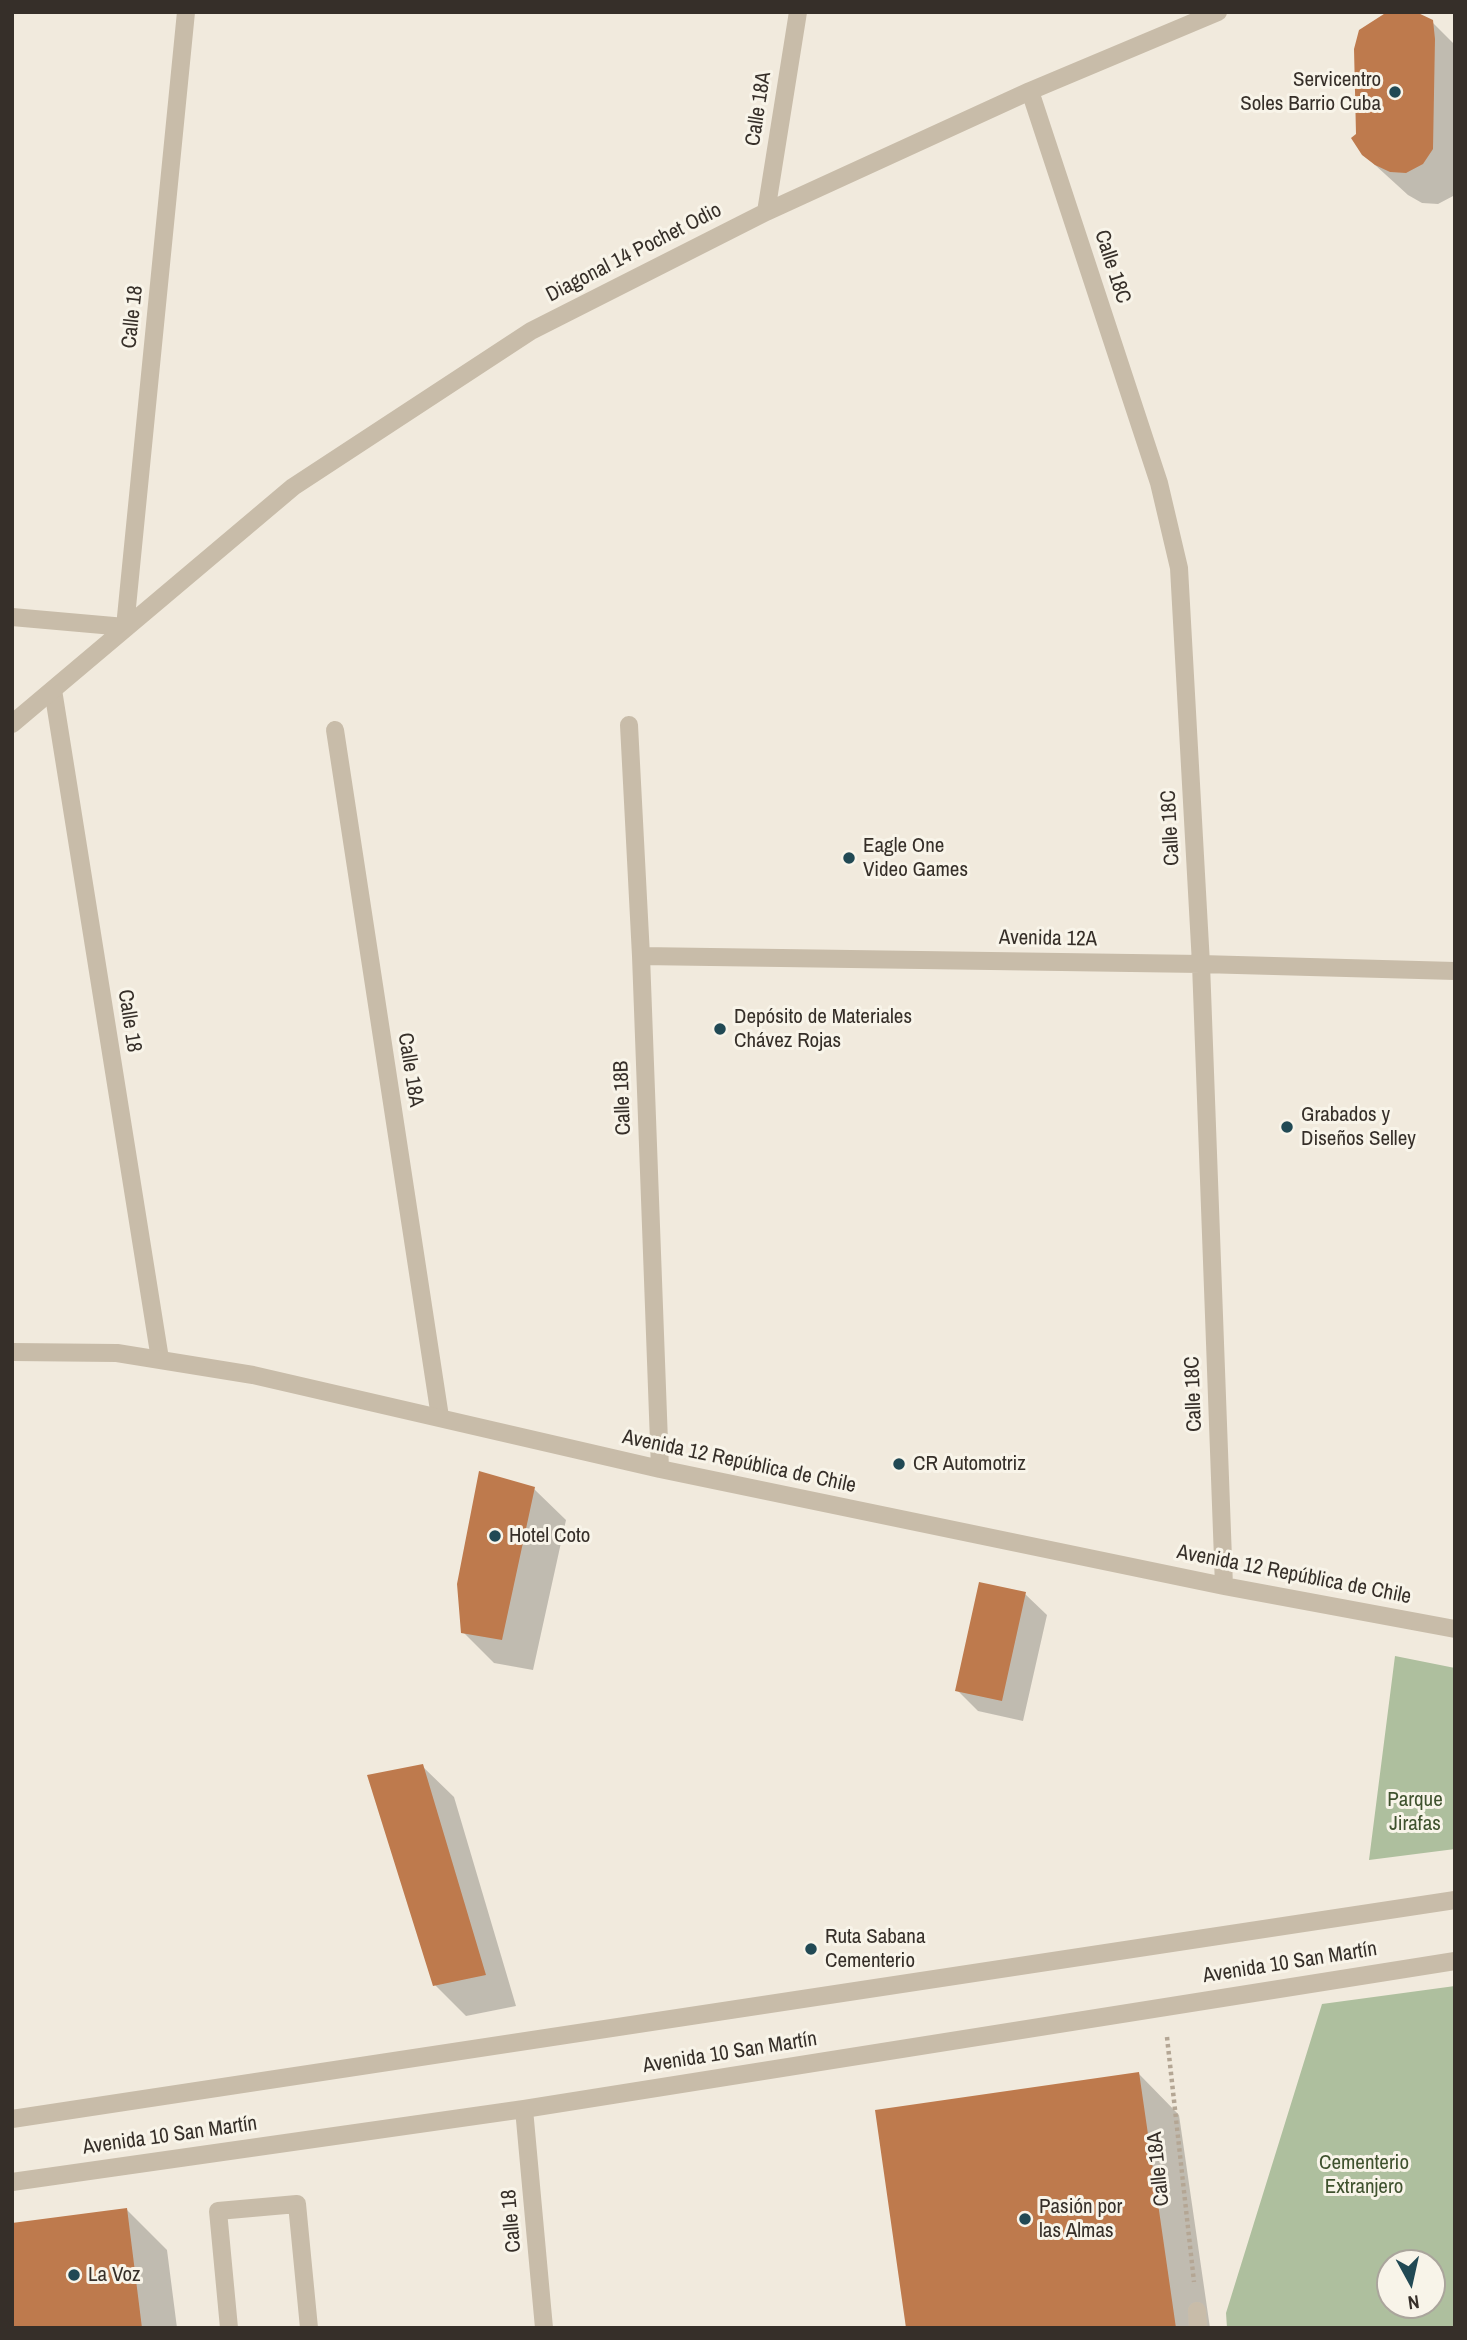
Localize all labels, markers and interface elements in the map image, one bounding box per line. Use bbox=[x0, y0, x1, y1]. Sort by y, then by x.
place label: Servicentro Soles Barrio Cuba bbox=[1240, 67, 1381, 117]
street label: Calle 18A bbox=[741, 70, 777, 148]
marker: Servicentro Soles Barrio Cuba bbox=[1387, 84, 1403, 100]
street label: Diagonal 14 Pochet Odio bbox=[542, 198, 726, 308]
street label: Calle 18C bbox=[1088, 227, 1136, 307]
street label: Calle 18 bbox=[117, 284, 149, 350]
street label: Calle 18C bbox=[1156, 790, 1186, 866]
place label: Eagle One Video Games bbox=[863, 833, 968, 883]
marker: Eagle One Video Games bbox=[841, 850, 857, 866]
street label: Avenida 12A bbox=[999, 926, 1097, 952]
street label: Calle 18 bbox=[112, 988, 146, 1054]
place label: Depósito de Materiales Chávez Rojas bbox=[734, 1004, 912, 1054]
marker: Depósito de Materiales Chávez Rojas bbox=[712, 1021, 728, 1037]
street label: Calle 18A bbox=[392, 1031, 428, 1109]
street label: Calle 18B bbox=[609, 1060, 637, 1136]
place label: Grabados y Diseños Selley bbox=[1301, 1102, 1416, 1152]
marker: Grabados y Diseños Selley bbox=[1279, 1119, 1295, 1135]
street label: Calle 18C bbox=[1180, 1356, 1208, 1432]
street label: Avenida 12 República de Chile bbox=[620, 1425, 858, 1499]
place label: CR Automotriz bbox=[913, 1451, 1026, 1477]
marker: CR Automotriz bbox=[891, 1456, 907, 1472]
place label: Hotel Coto bbox=[509, 1523, 590, 1549]
marker: Hotel Coto bbox=[487, 1528, 503, 1544]
street label: Avenida 12 República de Chile bbox=[1175, 1540, 1413, 1610]
park label: Parque Jirafas bbox=[1387, 1787, 1443, 1837]
place label: Ruta Sabana Cementerio bbox=[825, 1924, 926, 1974]
street label: Avenida 10 San Martín bbox=[1201, 1937, 1379, 1989]
marker: Ruta Sabana Cementerio bbox=[803, 1941, 819, 1957]
street label: Avenida 10 San Martín bbox=[641, 2027, 819, 2079]
street label: Avenida 10 San Martín bbox=[81, 2111, 259, 2161]
street label: Calle 18A bbox=[1143, 2131, 1175, 2207]
park label: Cementerio Extranjero bbox=[1319, 2150, 1409, 2200]
street label: Calle 18 bbox=[497, 2188, 527, 2254]
place label: Pasión por las Almas bbox=[1039, 2194, 1122, 2244]
marker: Pasión por las Almas bbox=[1017, 2211, 1033, 2227]
north arrow bbox=[1376, 2249, 1446, 2319]
place label: La Voz bbox=[88, 2262, 141, 2288]
marker: La Voz bbox=[66, 2267, 82, 2283]
text: N bbox=[1406, 2289, 1421, 2316]

